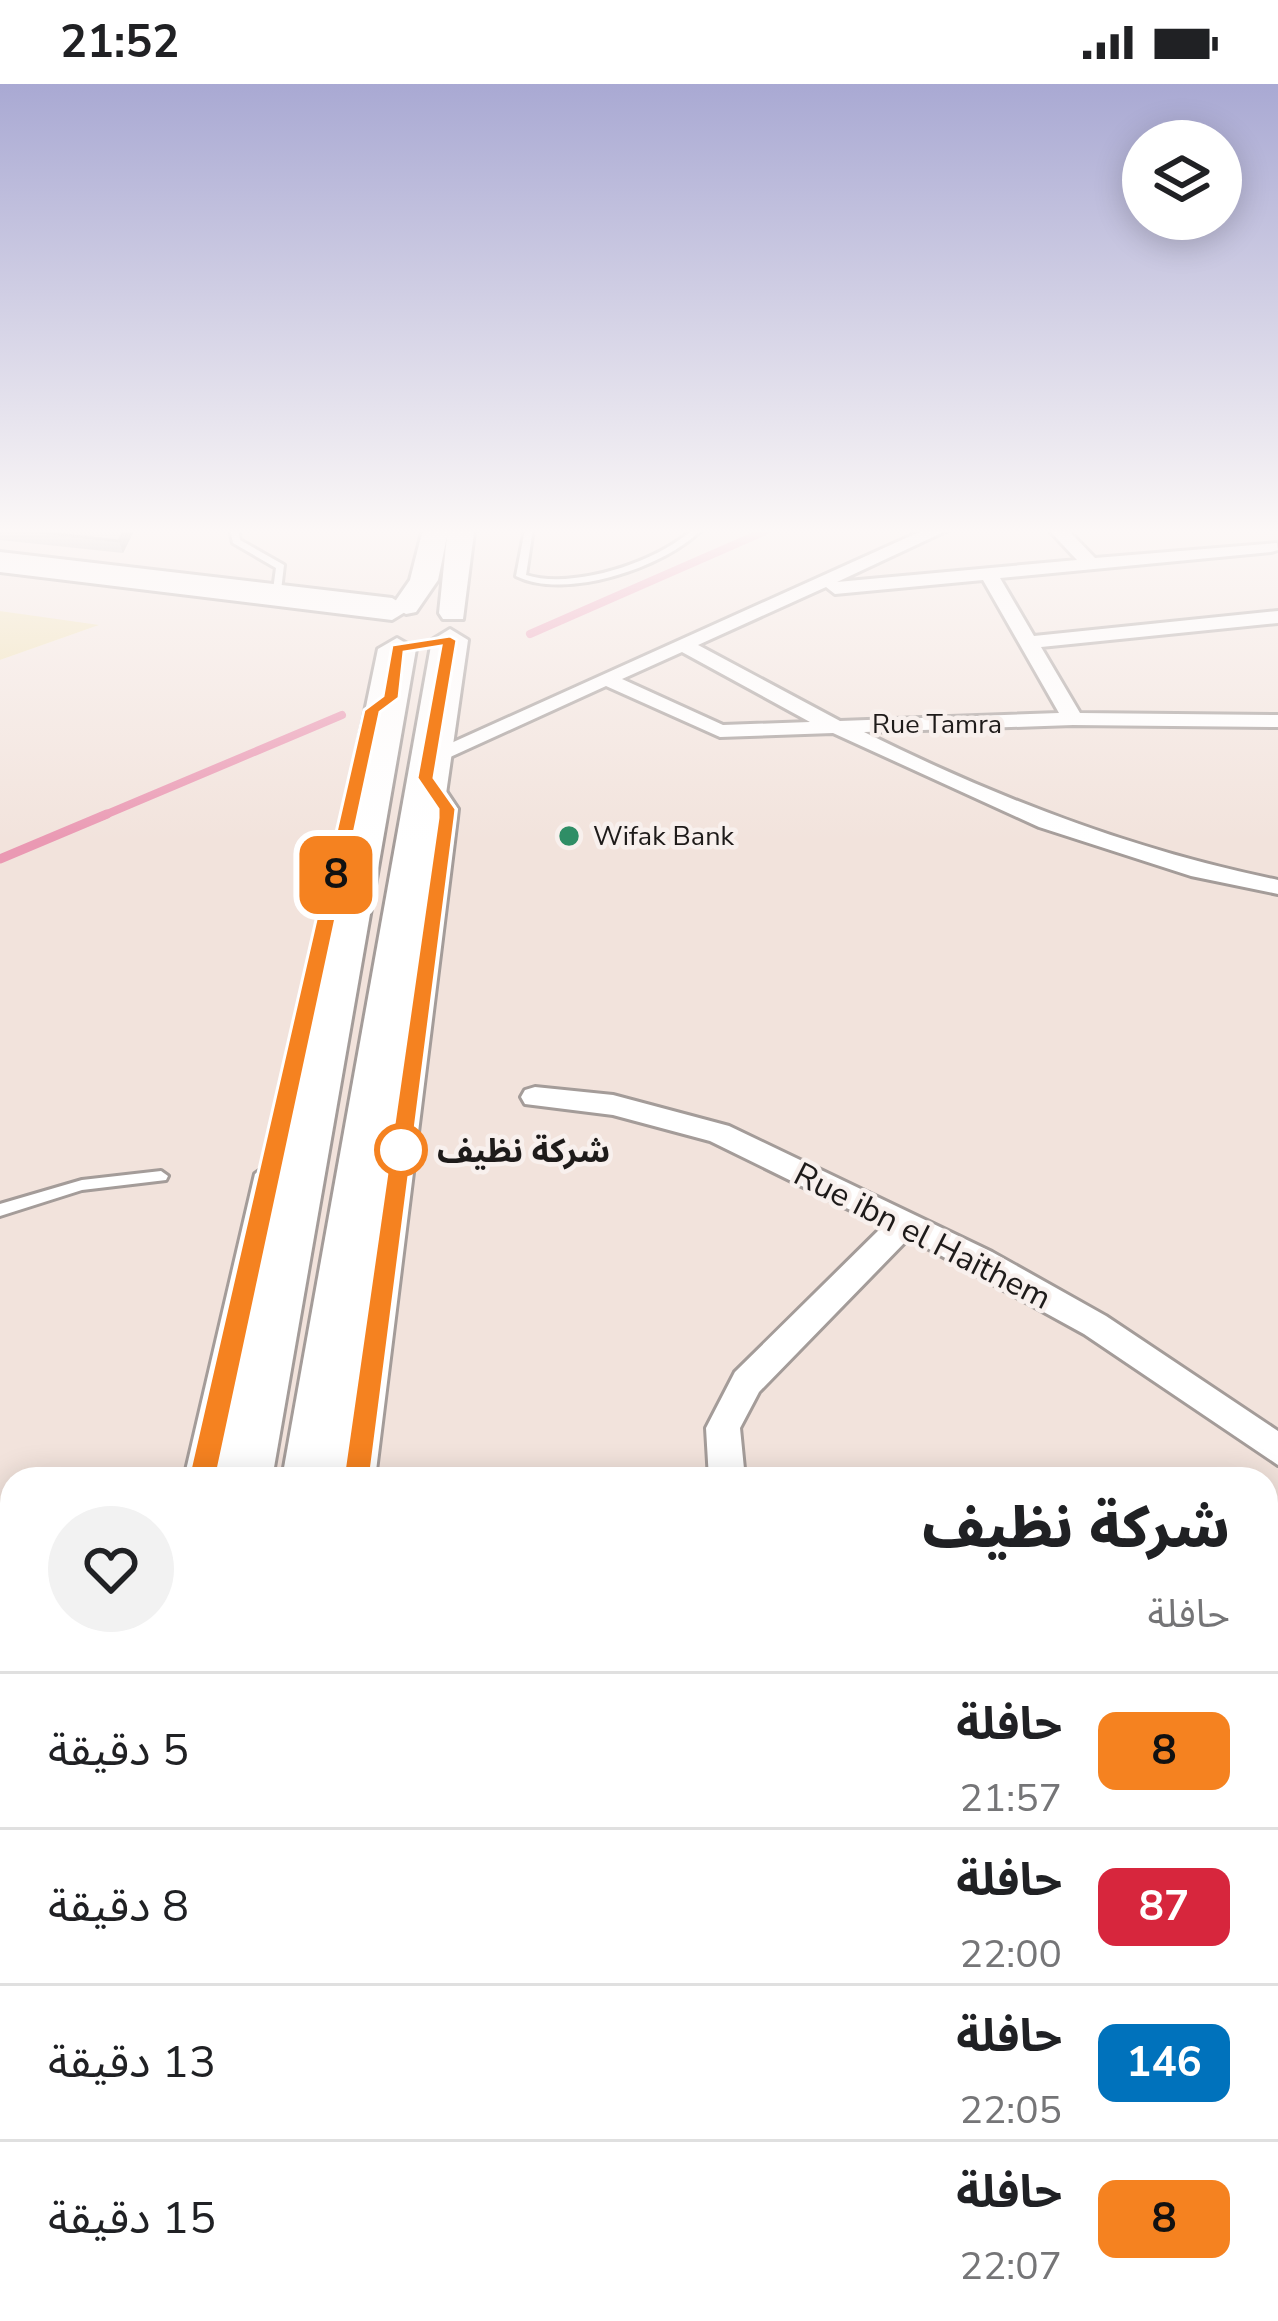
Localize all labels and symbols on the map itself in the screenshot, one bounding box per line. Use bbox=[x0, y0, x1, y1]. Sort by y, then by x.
street label: Rue Tamra bbox=[872, 706, 1002, 743]
place label: Wifak Bank bbox=[593, 818, 734, 855]
marker: Wifak Bank bbox=[556, 823, 582, 849]
line badge: 8 bbox=[297, 836, 375, 914]
marker: شركة نظيف bbox=[376, 1125, 426, 1175]
place label: شركة نظيف bbox=[437, 1129, 610, 1174]
street label: Rue ibn el Haithem bbox=[786, 1152, 1059, 1321]

